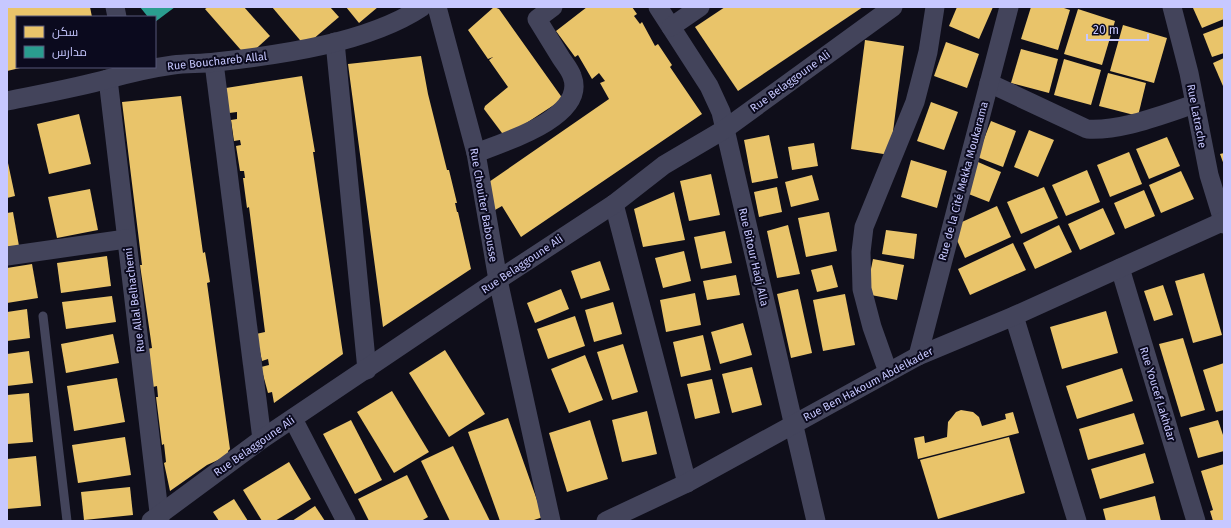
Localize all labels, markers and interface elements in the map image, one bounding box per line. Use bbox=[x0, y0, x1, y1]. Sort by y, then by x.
legend bbox=[16, 16, 156, 68]
scale bar bbox=[1087, 16, 1148, 42]
text: 20 m bbox=[1093, 23, 1119, 37]
text: سكن bbox=[52, 25, 78, 39]
text: مدارس bbox=[52, 45, 87, 59]
street label: Rue Belaggoune Ali bbox=[748, 48, 833, 115]
street label: Rue Bouchareb Allal bbox=[166, 50, 268, 73]
street label: Rue Latrache bbox=[1184, 83, 1209, 149]
street label: Rue de la Cité Mekka Moukarama bbox=[936, 100, 991, 262]
street label: Rue Chouiter Babousse bbox=[467, 147, 500, 263]
street label: Rue Bitour Hadj Alla bbox=[736, 207, 771, 307]
street label: Rue Belaggoune Ali bbox=[479, 232, 566, 297]
street label: Rue Allal Belhachemi bbox=[122, 247, 147, 353]
street label: Rue Ben Hakoum Abdelkader bbox=[801, 344, 936, 424]
street label: Rue Youcef Lakhdar bbox=[1137, 345, 1178, 444]
street label: Rue Belaggoune Ali bbox=[211, 414, 297, 479]

